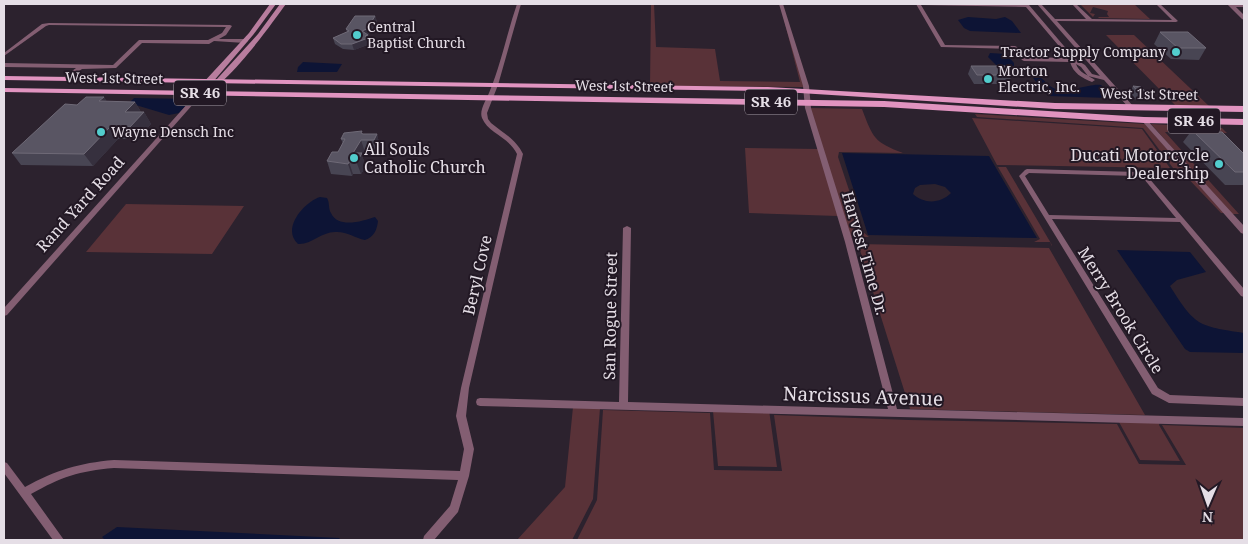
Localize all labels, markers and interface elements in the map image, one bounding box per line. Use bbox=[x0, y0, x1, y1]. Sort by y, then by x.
place label: Central Baptist Church bbox=[367, 17, 466, 52]
marker: Central Baptist Church bbox=[351, 29, 363, 41]
place label: Tractor Supply Company bbox=[1000, 42, 1166, 61]
marker: Tractor Supply Company bbox=[1170, 46, 1182, 58]
place label: Morton Electric, Inc. bbox=[998, 61, 1080, 96]
street label: West 1st Street bbox=[65, 67, 163, 88]
marker: Morton Electric, Inc. bbox=[982, 73, 994, 85]
street label: West 1st Street bbox=[575, 75, 673, 96]
road number: SR 46 bbox=[174, 80, 226, 106]
street label: West 1st Street bbox=[1100, 83, 1198, 104]
road number: SR 46 bbox=[745, 90, 797, 114]
road number: SR 46 bbox=[1168, 108, 1220, 134]
place label: Wayne Densch Inc bbox=[111, 122, 234, 141]
marker: Wayne Densch Inc bbox=[95, 126, 107, 138]
place label: All Souls Catholic Church bbox=[364, 138, 486, 178]
place label: Ducati Motorcycle Dealership bbox=[1070, 144, 1209, 184]
street label: Rand Yard Road bbox=[31, 151, 129, 257]
marker: All Souls Catholic Church bbox=[348, 152, 360, 164]
marker: Ducati Motorcycle Dealership bbox=[1213, 158, 1225, 170]
street label: Harvest Time Dr. bbox=[837, 188, 893, 318]
street label: Beryl Cove bbox=[457, 233, 497, 317]
street label: Merry Brook Circle bbox=[1073, 242, 1169, 378]
street label: San Rogue Street bbox=[598, 251, 622, 380]
street label: Narcissus Avenue bbox=[782, 380, 944, 412]
north arrow bbox=[1183, 479, 1233, 529]
text: N bbox=[1202, 508, 1213, 527]

